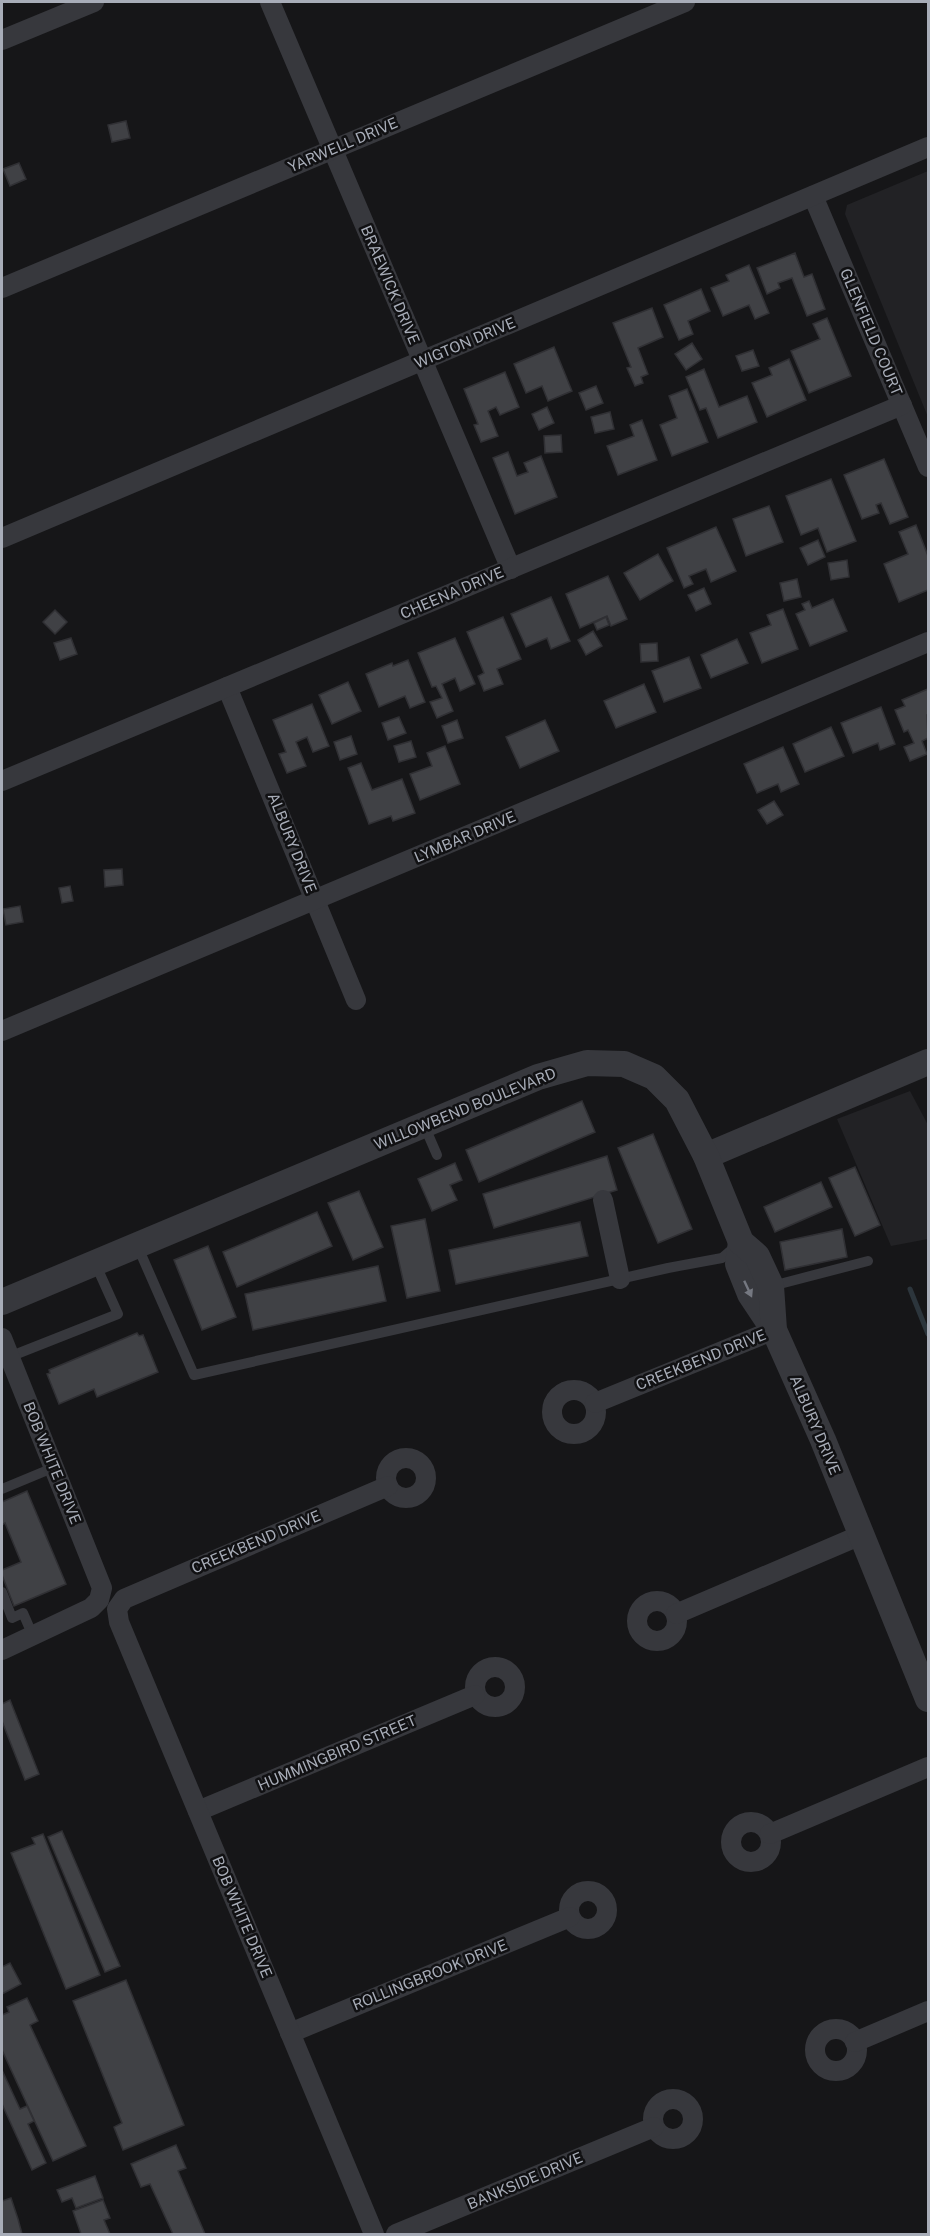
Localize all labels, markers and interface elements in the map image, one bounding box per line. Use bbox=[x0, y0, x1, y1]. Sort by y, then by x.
street label: YARWELL DRIVE bbox=[286, 114, 400, 175]
street label: BRAEWICK DRIVE bbox=[358, 223, 423, 347]
street label: GLENFIELD COURT bbox=[837, 266, 906, 398]
street label: WIGTON DRIVE bbox=[412, 314, 518, 371]
street label: CHEENA DRIVE bbox=[398, 563, 506, 622]
street label: ALBURY DRIVE bbox=[265, 790, 320, 895]
street label: LYMBAR DRIVE bbox=[412, 808, 518, 866]
street label: WILLOWBEND BOULEVARD bbox=[371, 1064, 558, 1153]
one-way arrow bbox=[744, 1280, 753, 1297]
street label: CREEKBEND DRIVE bbox=[633, 1326, 768, 1393]
street label: ALBURY DRIVE bbox=[787, 1372, 844, 1477]
street label: BOB WHITE DRIVE bbox=[20, 1399, 85, 1526]
street label: CREEKBEND DRIVE bbox=[189, 1507, 323, 1576]
street label: HUMMINGBIRD STREET bbox=[255, 1711, 419, 1794]
street label: BOB WHITE DRIVE bbox=[209, 1853, 276, 1980]
street label: ROLLINGBROOK DRIVE bbox=[350, 1936, 510, 2013]
street label: BANKSIDE DRIVE bbox=[465, 2149, 585, 2212]

